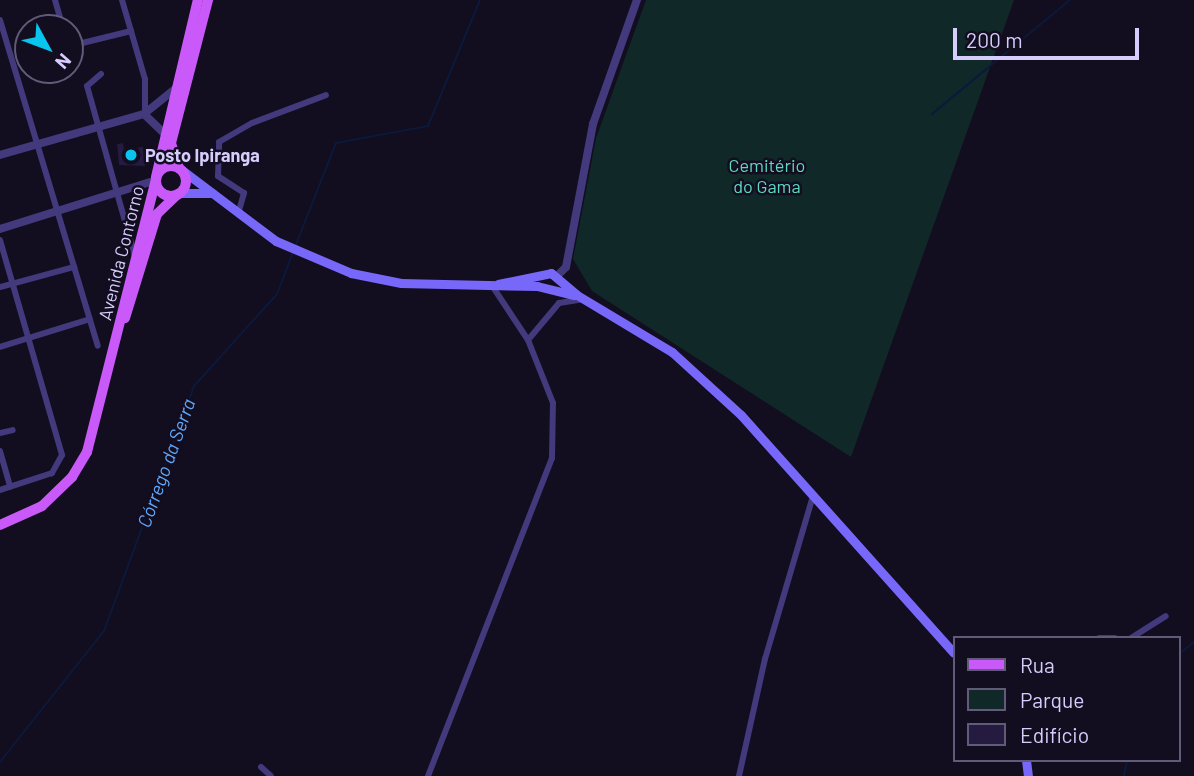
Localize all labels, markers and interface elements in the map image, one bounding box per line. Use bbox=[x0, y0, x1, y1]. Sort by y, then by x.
north arrow bbox=[14, 14, 84, 84]
scale bar bbox=[956, 14, 1142, 58]
text: 200 m bbox=[966, 27, 1023, 52]
text: N bbox=[51, 49, 77, 74]
place label: Posto Ipiranga bbox=[145, 144, 260, 166]
marker: Posto Ipiranga bbox=[123, 147, 139, 163]
park label: Cemitério do Gama bbox=[729, 155, 805, 198]
street label: Avenida Contorno bbox=[94, 184, 148, 322]
water label: Córrego da Serra bbox=[132, 395, 200, 531]
legend bbox=[953, 636, 1180, 762]
text: Rua bbox=[1020, 652, 1055, 677]
text: Parque bbox=[1020, 687, 1085, 712]
text: Edifício bbox=[1020, 722, 1089, 747]

